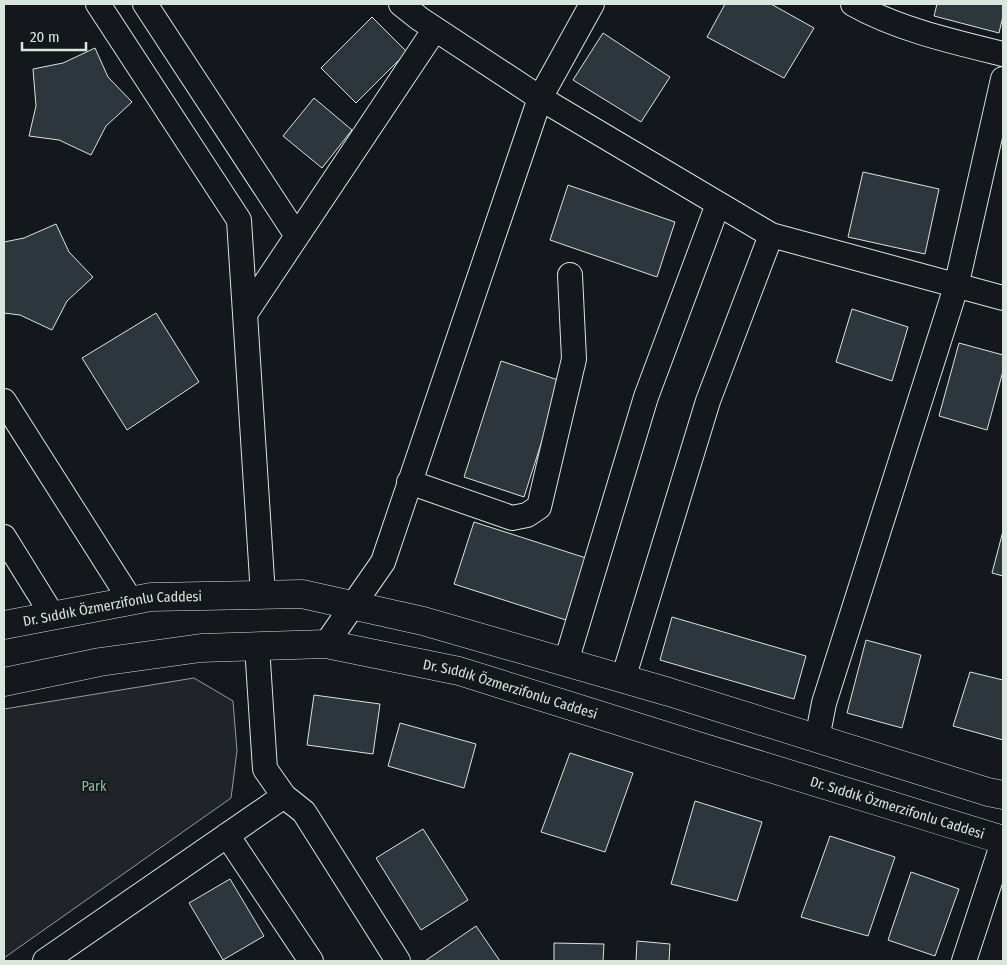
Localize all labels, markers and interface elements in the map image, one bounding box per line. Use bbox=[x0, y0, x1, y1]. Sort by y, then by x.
scale bar bbox=[22, 20, 86, 52]
text: 20 m bbox=[30, 28, 60, 46]
street label: Dr. Sıddık Özmerzifonlu Caddesi bbox=[21, 587, 202, 630]
street label: Dr. Sıddık Özmerzifonlu Caddesi bbox=[422, 655, 600, 722]
street label: Dr. Sıddık Özmerzifonlu Caddesi bbox=[808, 773, 987, 842]
park label: Park bbox=[82, 778, 107, 795]

